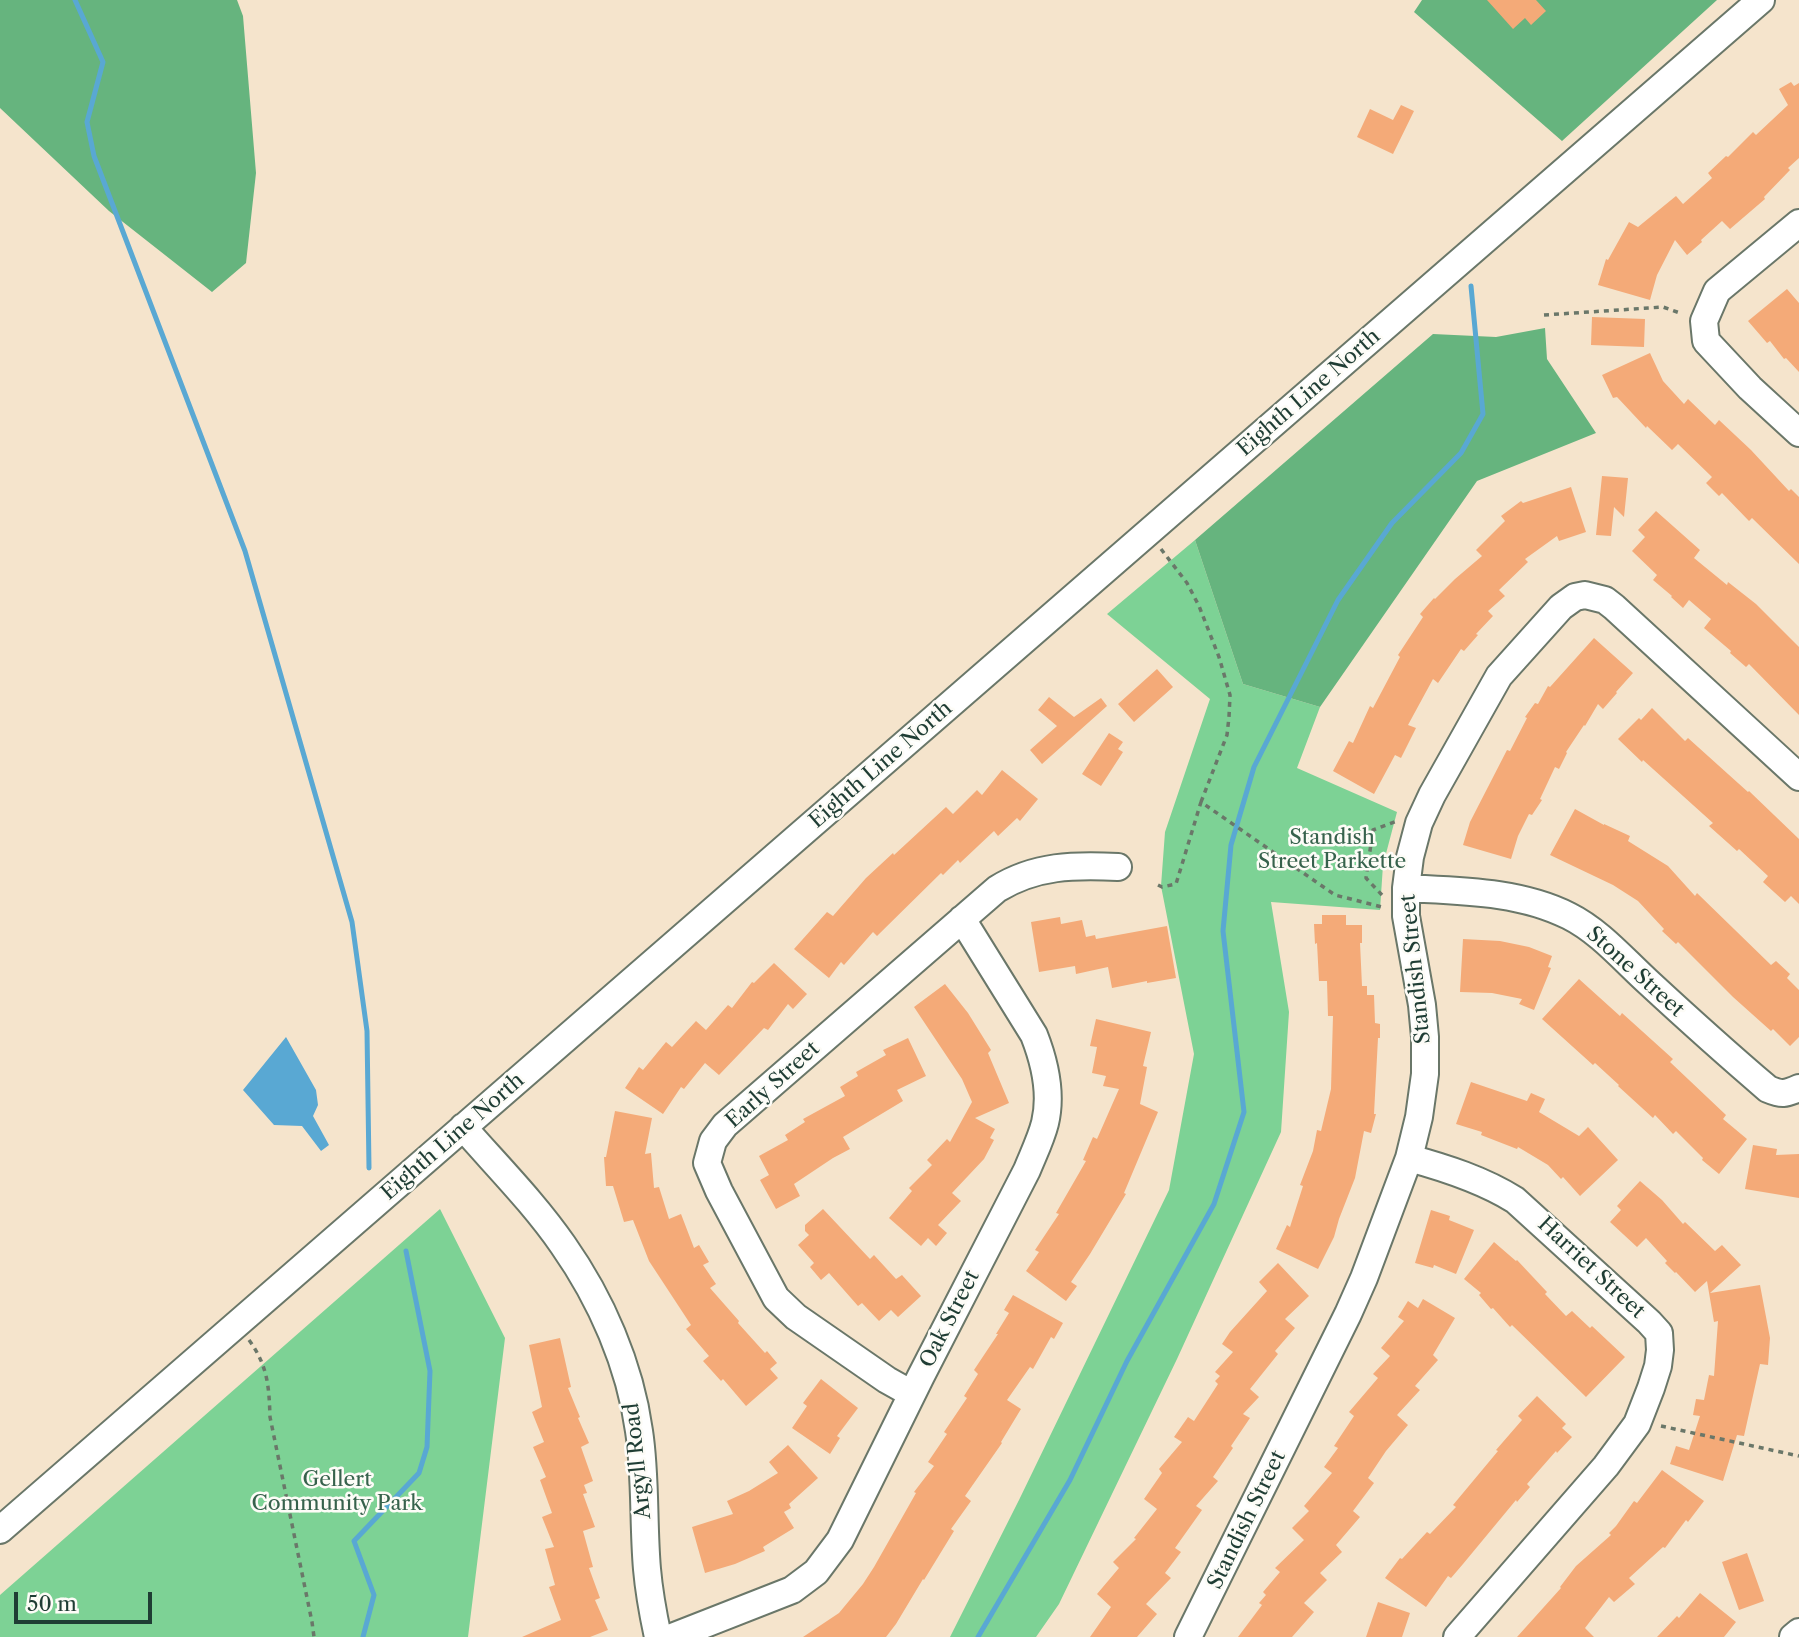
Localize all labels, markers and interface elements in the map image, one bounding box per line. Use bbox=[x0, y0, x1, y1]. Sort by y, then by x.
street label: Eighth Line North bbox=[1232, 324, 1386, 462]
street label: Eighth Line North bbox=[804, 696, 958, 834]
park label: Standish Street Parkette bbox=[1258, 825, 1406, 875]
street label: Standish Street bbox=[1396, 893, 1436, 1045]
street label: Stone Street bbox=[1581, 922, 1689, 1022]
street label: Early Street bbox=[721, 1036, 825, 1134]
street label: Eighth Line North bbox=[376, 1068, 530, 1206]
street label: Harriet Street bbox=[1532, 1212, 1650, 1324]
street label: Oak Street bbox=[915, 1266, 985, 1372]
street label: Argyll Road bbox=[619, 1402, 657, 1520]
street label: Standish Street bbox=[1203, 1447, 1291, 1593]
park label: Gellert Community Park bbox=[252, 1467, 422, 1517]
scale bar bbox=[18, 1578, 156, 1622]
text: 50 m bbox=[27, 1591, 77, 1616]

